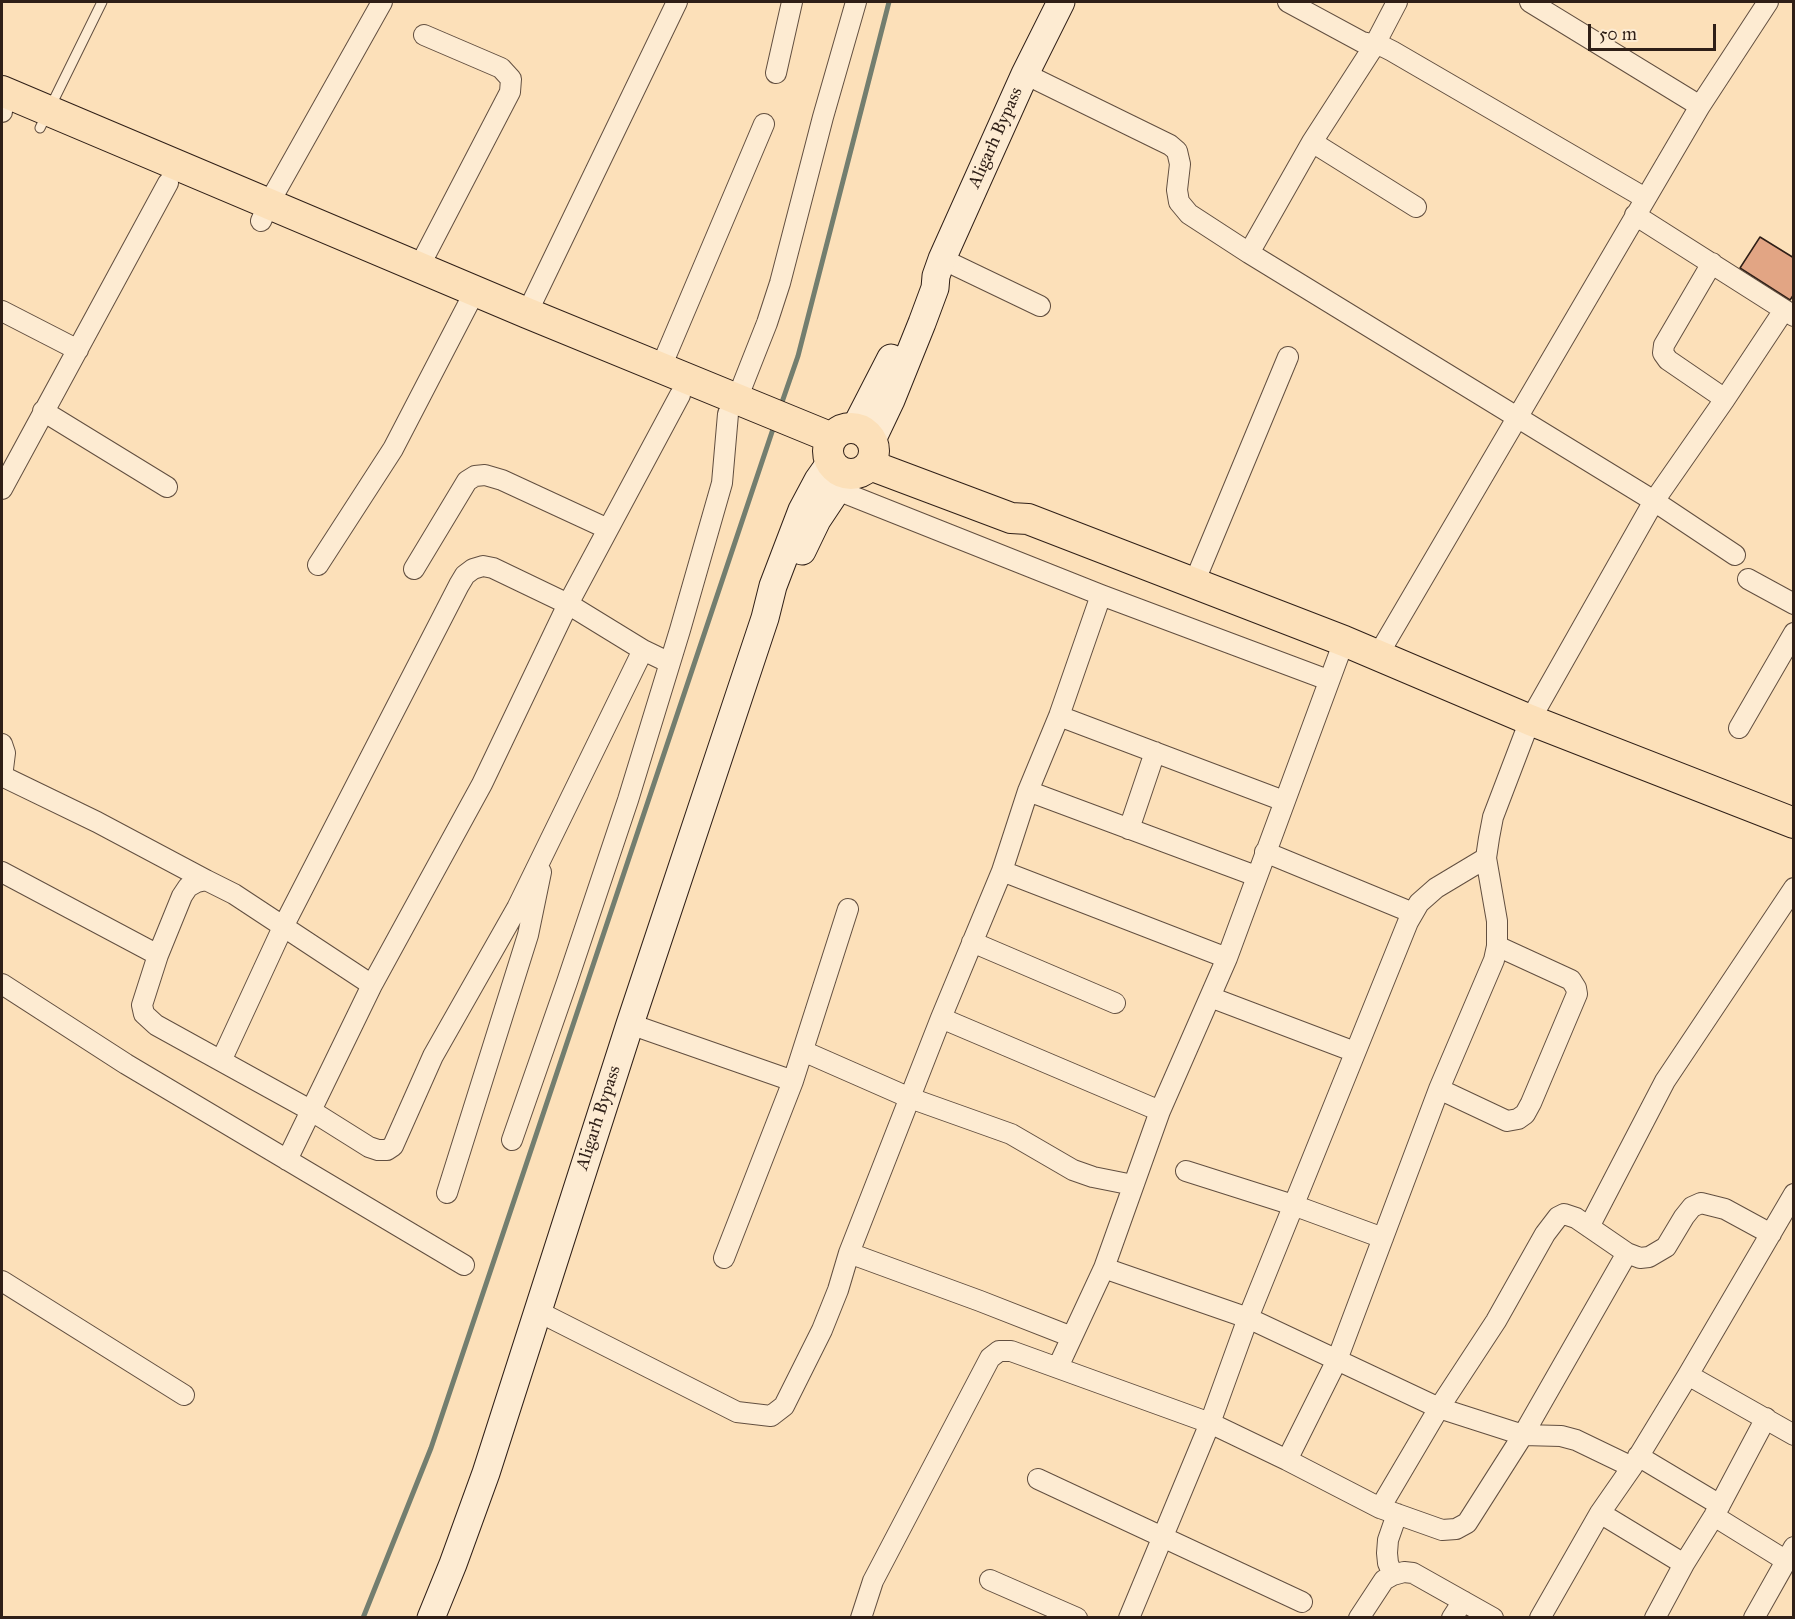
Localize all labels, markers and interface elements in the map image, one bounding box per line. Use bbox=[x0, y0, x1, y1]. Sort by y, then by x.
scale bar bbox=[1591, 12, 1718, 50]
text: 50 m bbox=[1599, 23, 1637, 45]
street label: Aligarh Bypass bbox=[964, 84, 1028, 192]
street label: Aligarh Bypass bbox=[572, 1063, 626, 1173]

